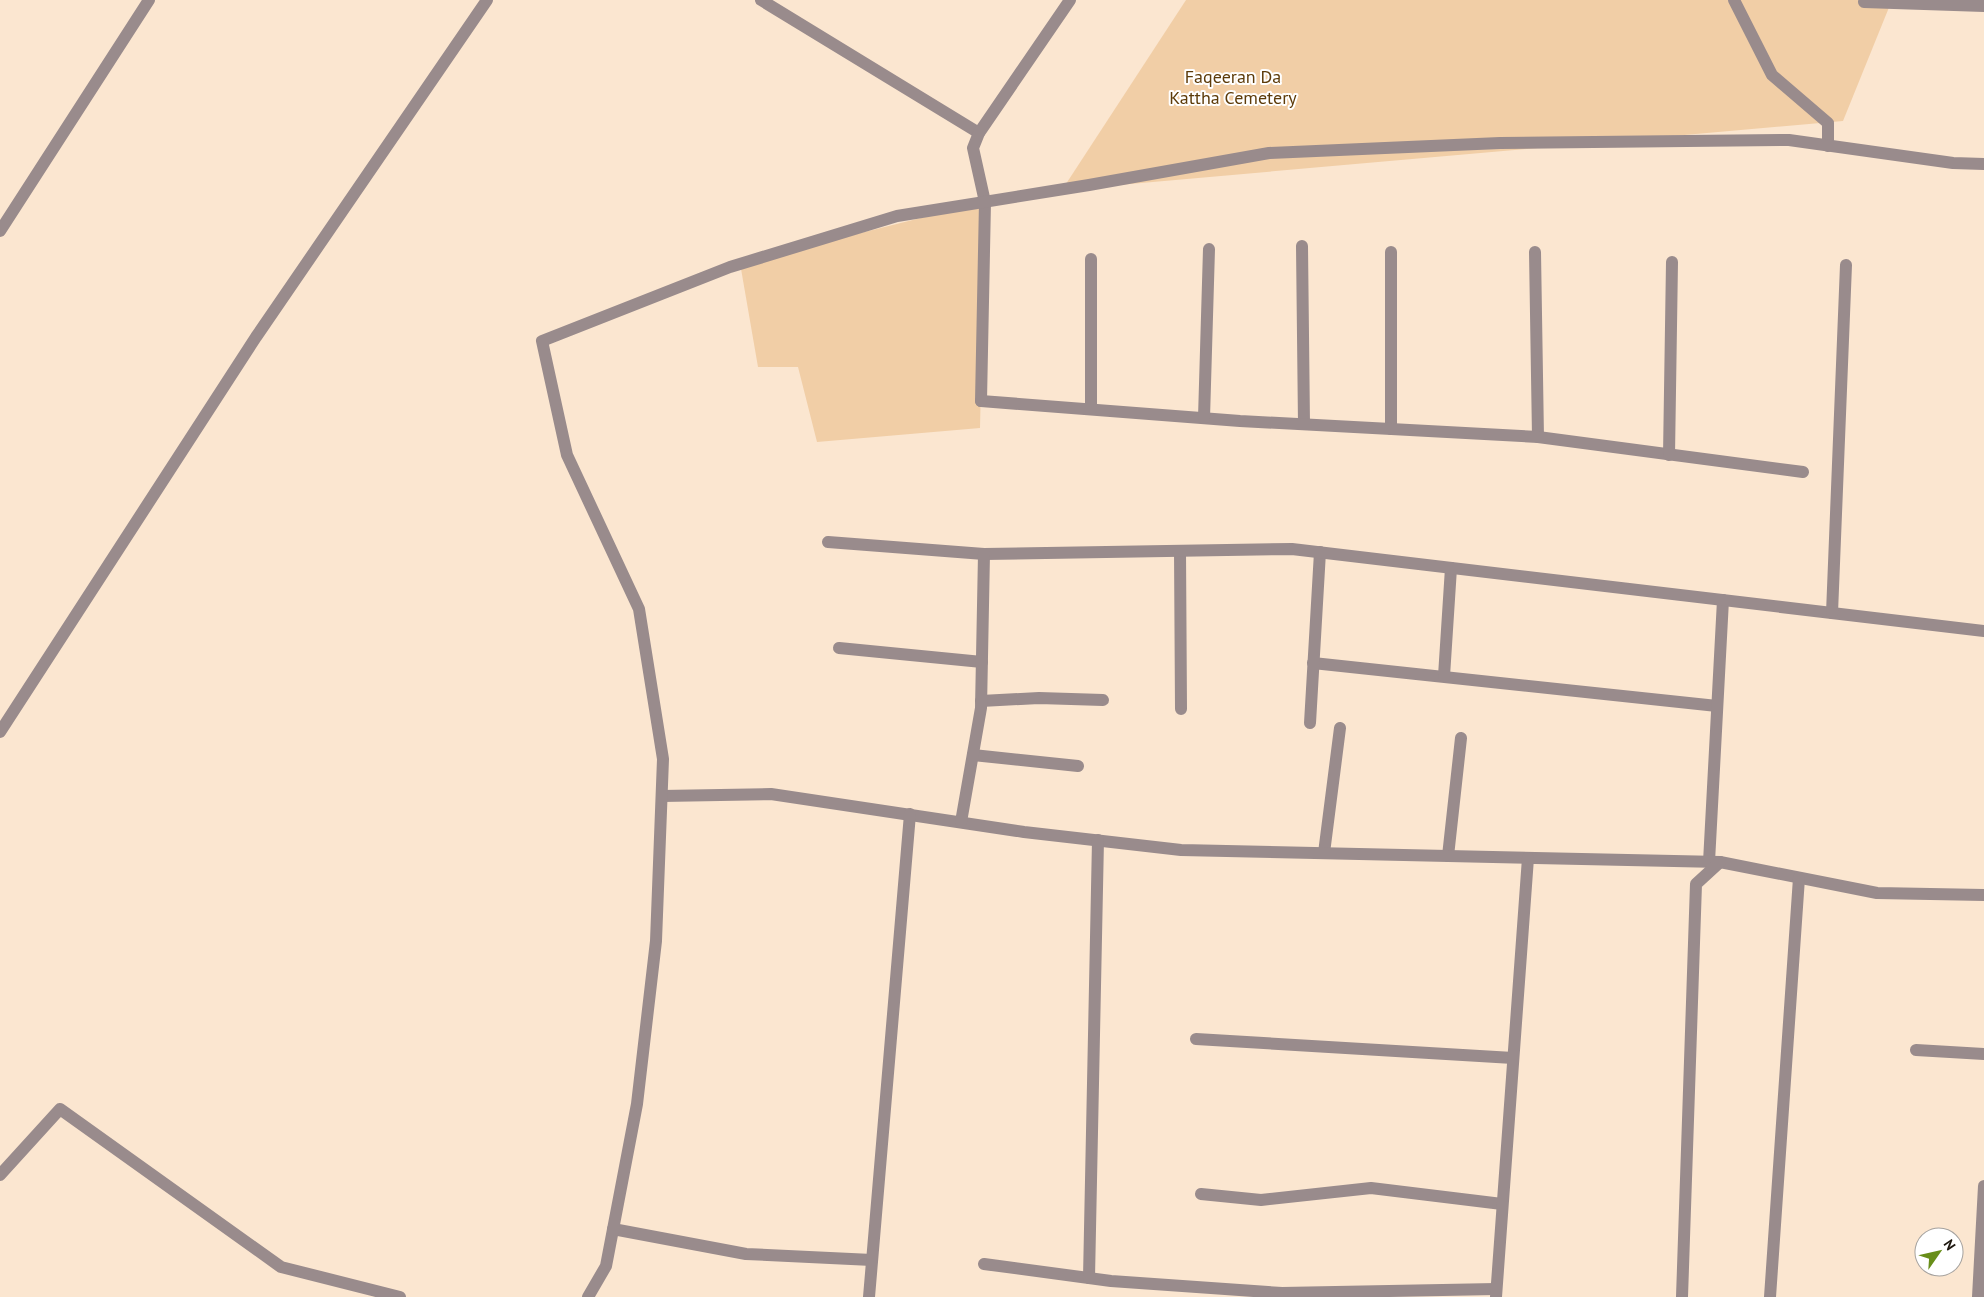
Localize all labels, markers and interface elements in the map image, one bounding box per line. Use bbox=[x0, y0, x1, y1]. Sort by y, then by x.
park label: Faqeeran Da Kattha Cemetery bbox=[1169, 65, 1297, 109]
north arrow bbox=[1914, 1227, 1964, 1277]
text: N bbox=[1940, 1236, 1960, 1254]

